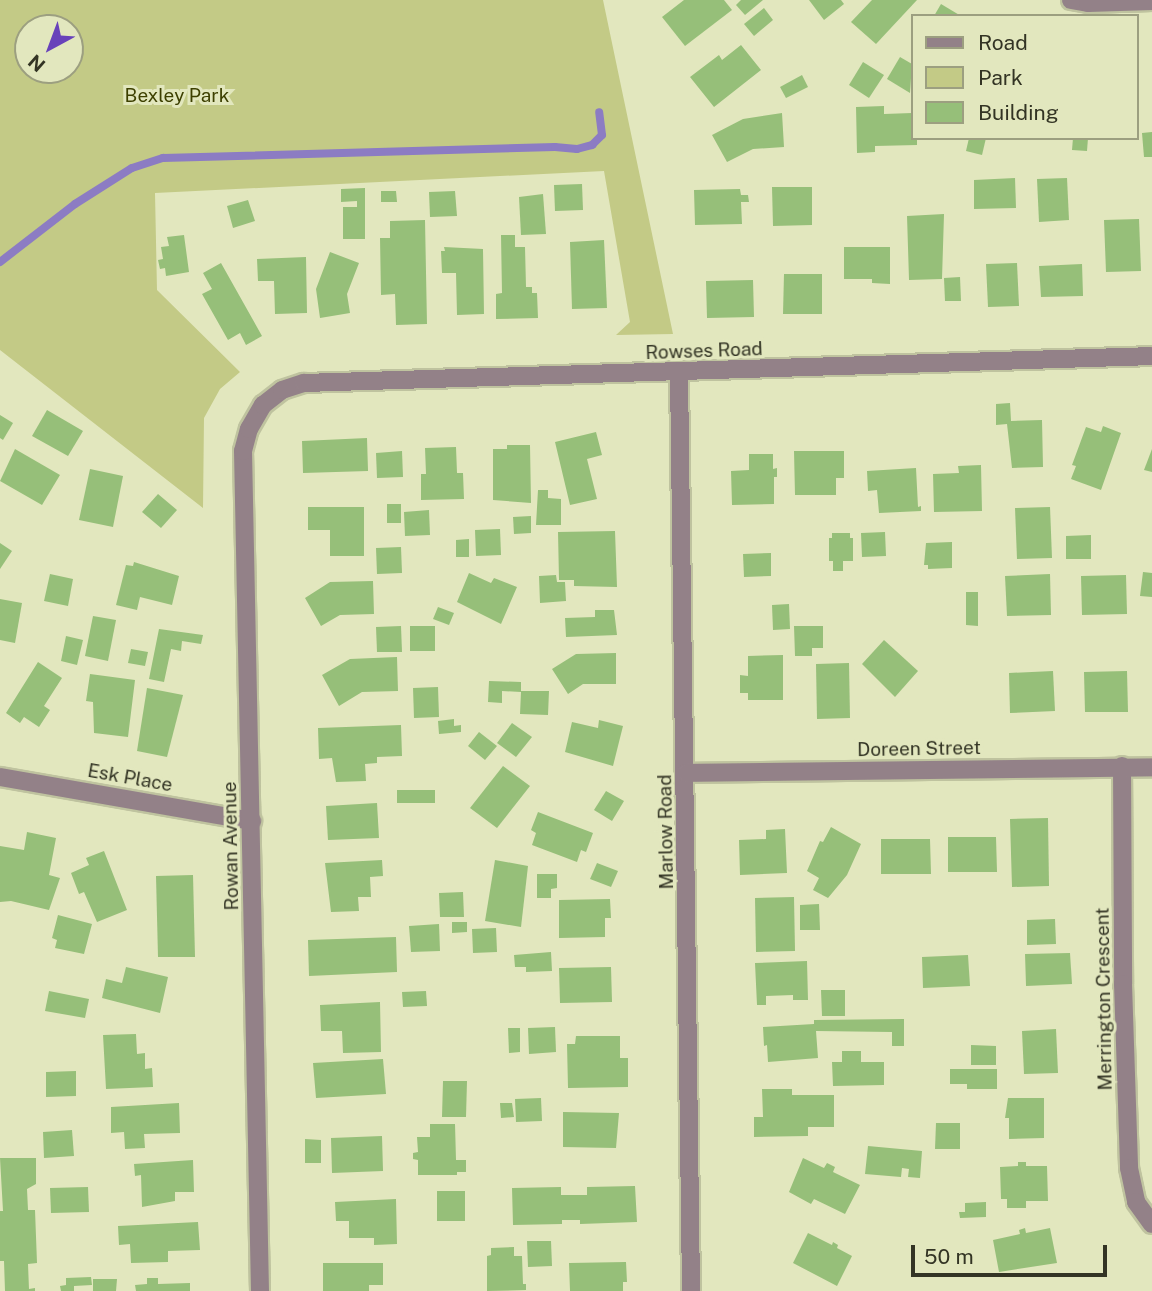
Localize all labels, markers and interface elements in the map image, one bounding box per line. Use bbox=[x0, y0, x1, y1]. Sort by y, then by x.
north arrow bbox=[14, 14, 84, 84]
legend bbox=[911, 14, 1138, 140]
text: Road bbox=[978, 30, 1028, 55]
text: N bbox=[24, 50, 49, 77]
text: Park bbox=[978, 65, 1023, 90]
park label: Bexley Park bbox=[125, 85, 229, 107]
text: Building bbox=[978, 100, 1059, 125]
street label: Rowses Road bbox=[645, 338, 763, 364]
street label: Doreen Street bbox=[857, 737, 981, 761]
street label: Esk Place bbox=[86, 759, 174, 797]
street label: Marlow Road bbox=[654, 774, 678, 890]
street label: Rowan Avenue bbox=[218, 781, 244, 911]
street label: Merrington Crescent bbox=[1091, 907, 1117, 1091]
scale bar bbox=[914, 1232, 1110, 1276]
text: 50 m bbox=[924, 1244, 974, 1269]

